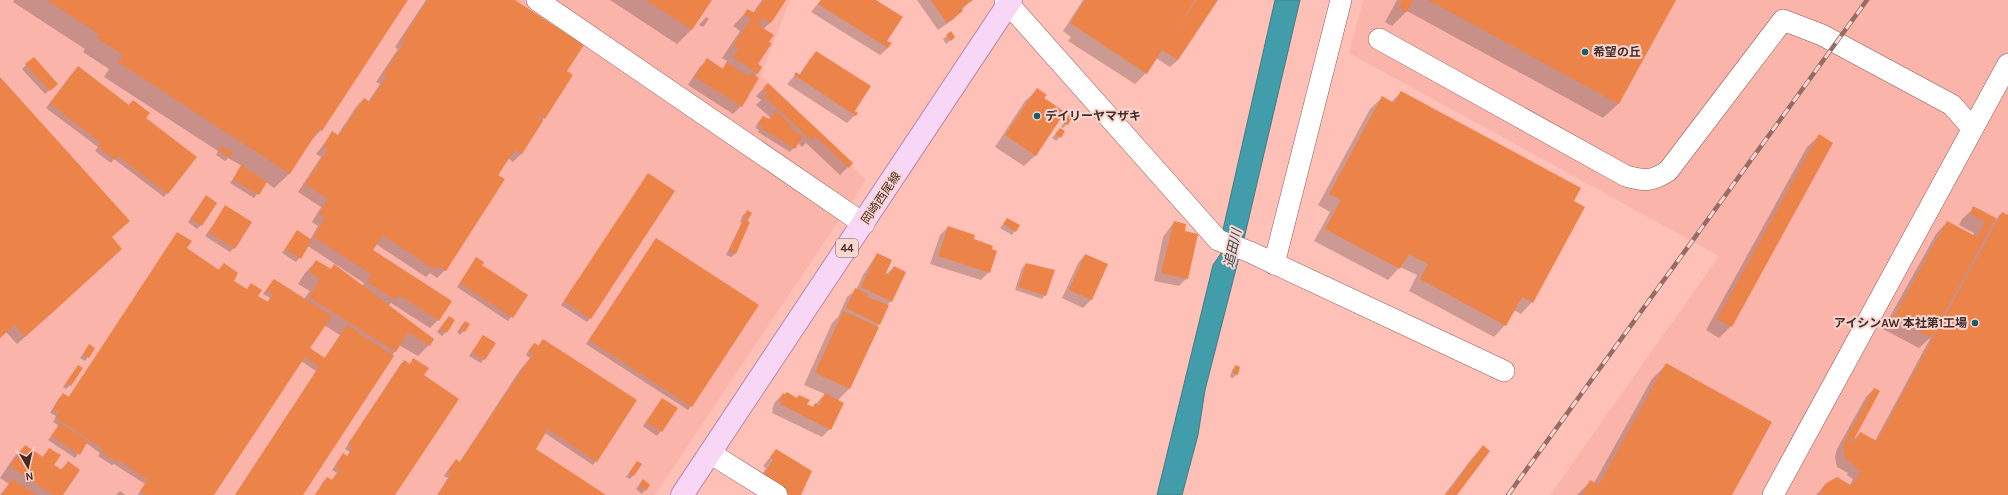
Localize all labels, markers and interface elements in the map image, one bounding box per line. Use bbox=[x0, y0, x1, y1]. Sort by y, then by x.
place label: 希望の丘 bbox=[1593, 45, 1641, 59]
marker: 希望の丘 bbox=[1580, 47, 1590, 57]
place label: デイリーヤマザキ bbox=[1045, 109, 1141, 123]
marker: デイリーヤマザキ bbox=[1032, 111, 1042, 121]
street label: 岡崎西尾線 bbox=[858, 169, 904, 227]
water label: 追田川 bbox=[1221, 225, 1245, 269]
road number: 44 bbox=[836, 239, 858, 257]
place label: アイシンAW 本社第1工場 bbox=[1834, 316, 1967, 330]
marker: アイシンAW 本社第1工場 bbox=[1970, 318, 1980, 328]
north arrow bbox=[8, 447, 48, 487]
text: N bbox=[25, 469, 34, 483]

